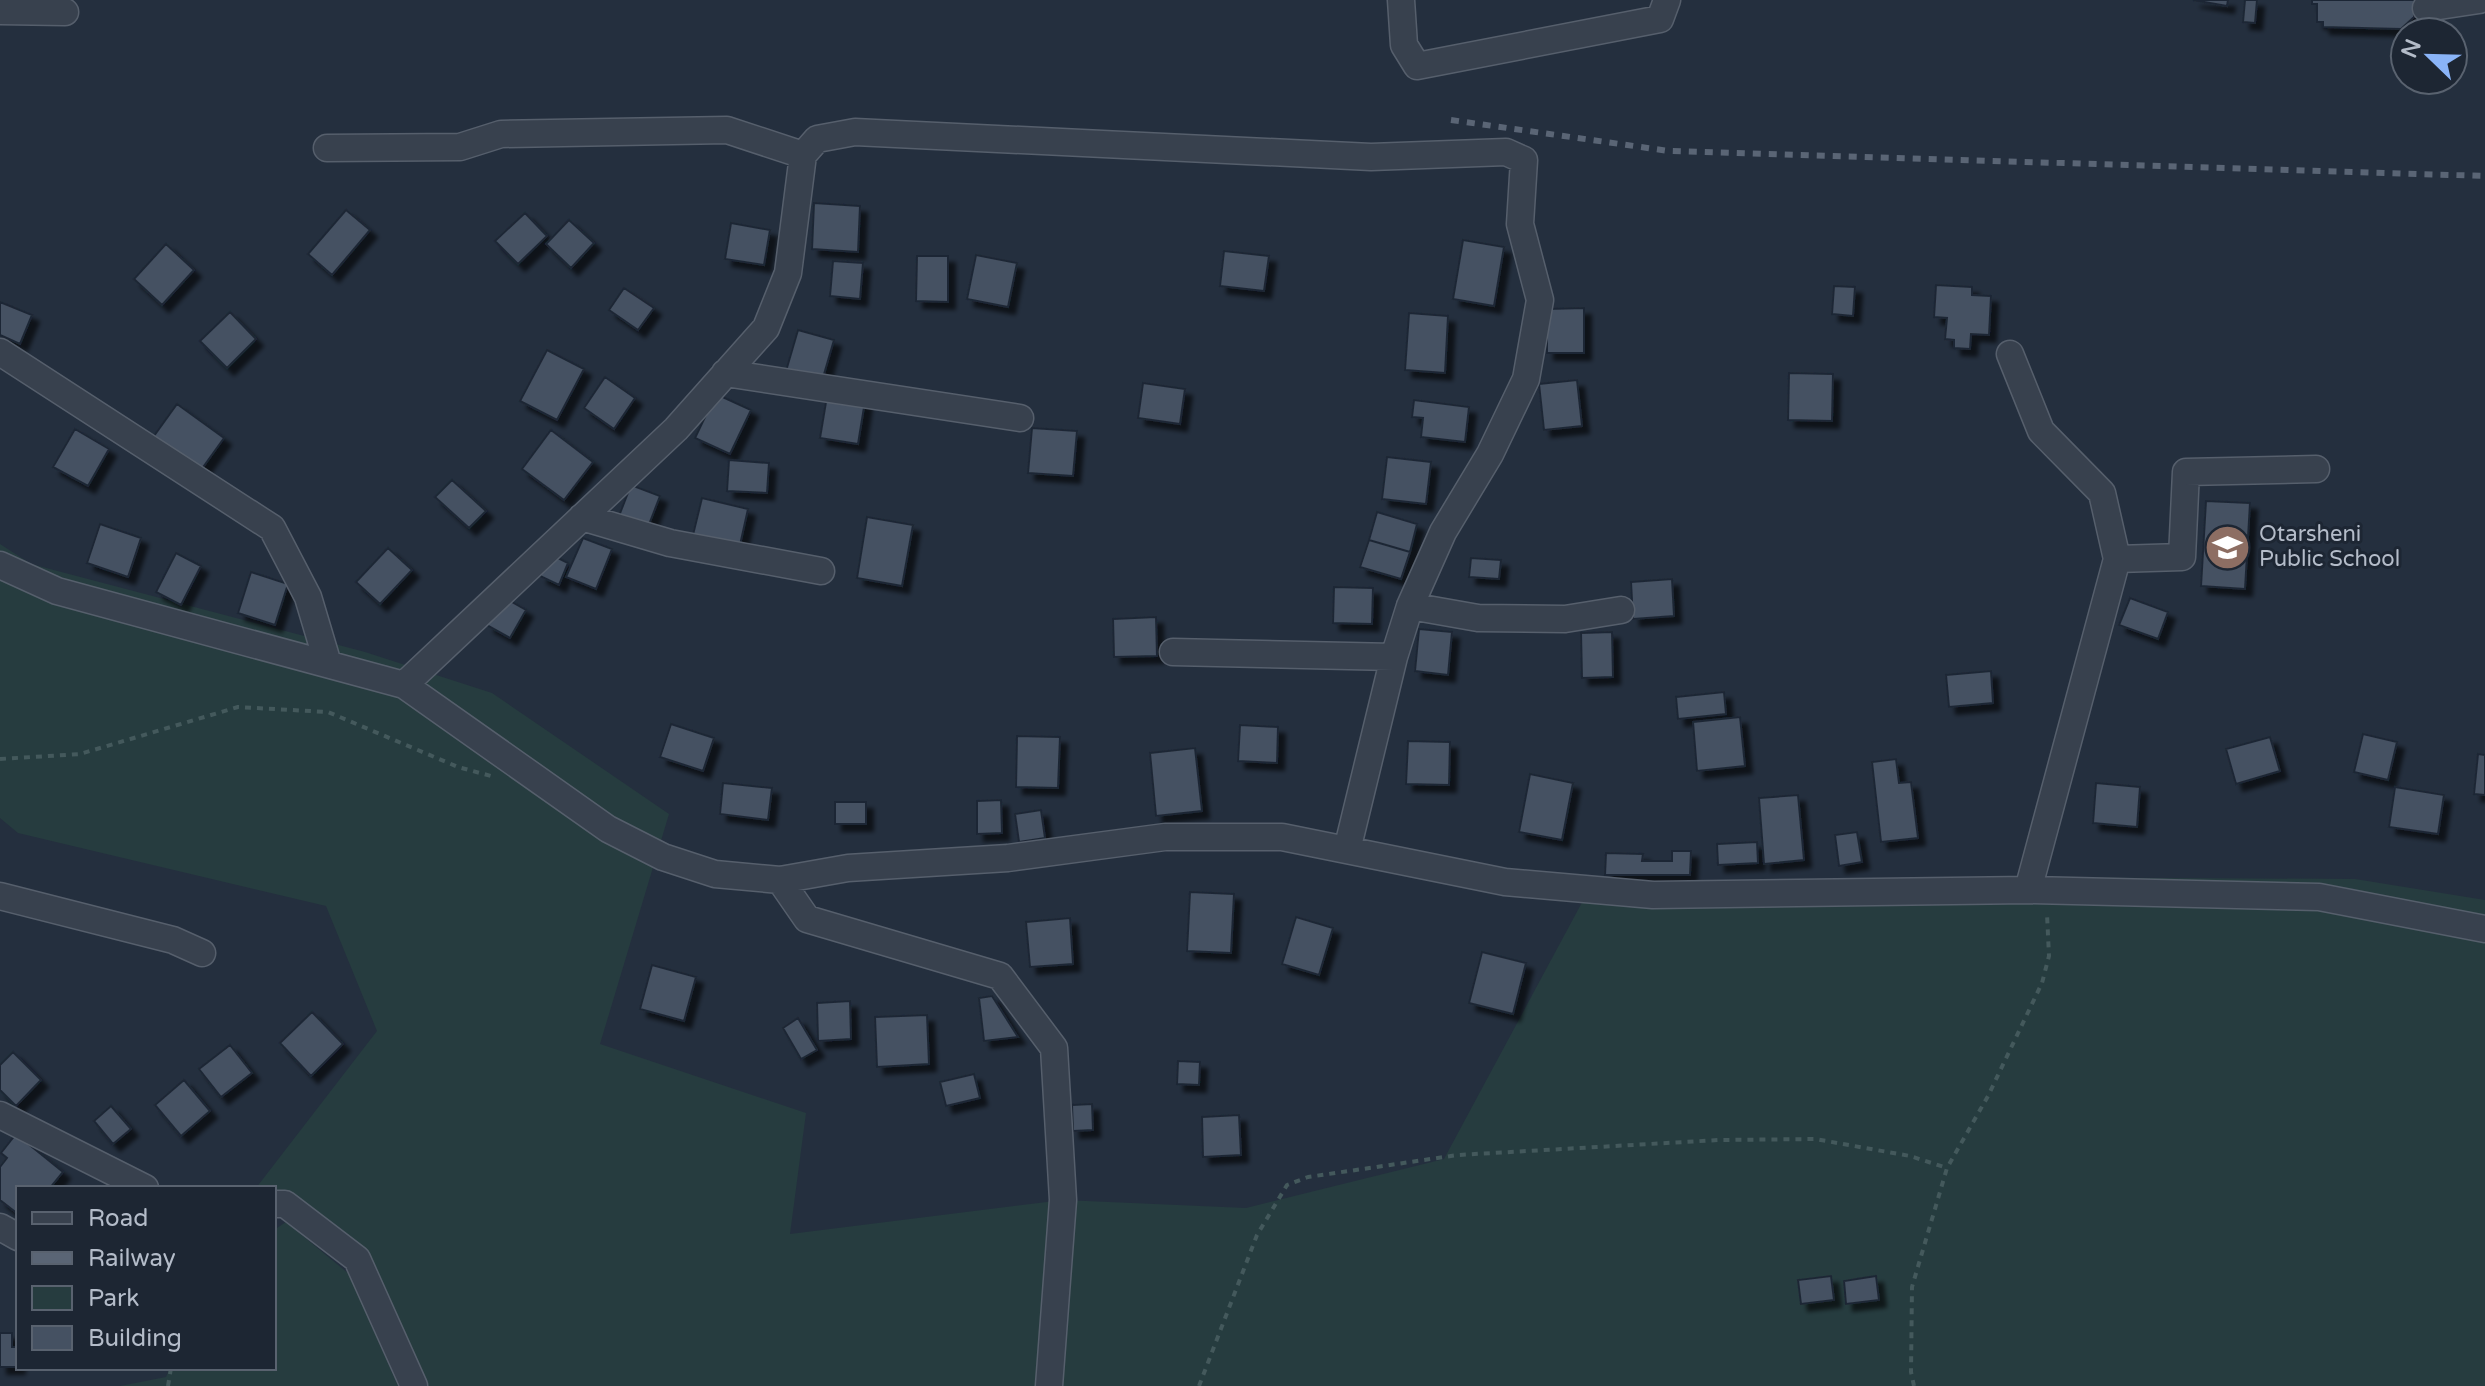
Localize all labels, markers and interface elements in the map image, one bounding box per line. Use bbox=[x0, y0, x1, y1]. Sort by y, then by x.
north arrow bbox=[2389, 16, 2469, 96]
text: N bbox=[2396, 35, 2427, 62]
place label: Otarsheni Public School bbox=[2259, 521, 2400, 572]
school or university icon: Otarsheni Public School bbox=[2204, 523, 2252, 571]
legend bbox=[16, 1186, 276, 1370]
text: Road bbox=[88, 1204, 148, 1233]
text: Railway bbox=[88, 1244, 176, 1273]
text: Park bbox=[88, 1284, 139, 1313]
text: Building bbox=[88, 1324, 182, 1353]

